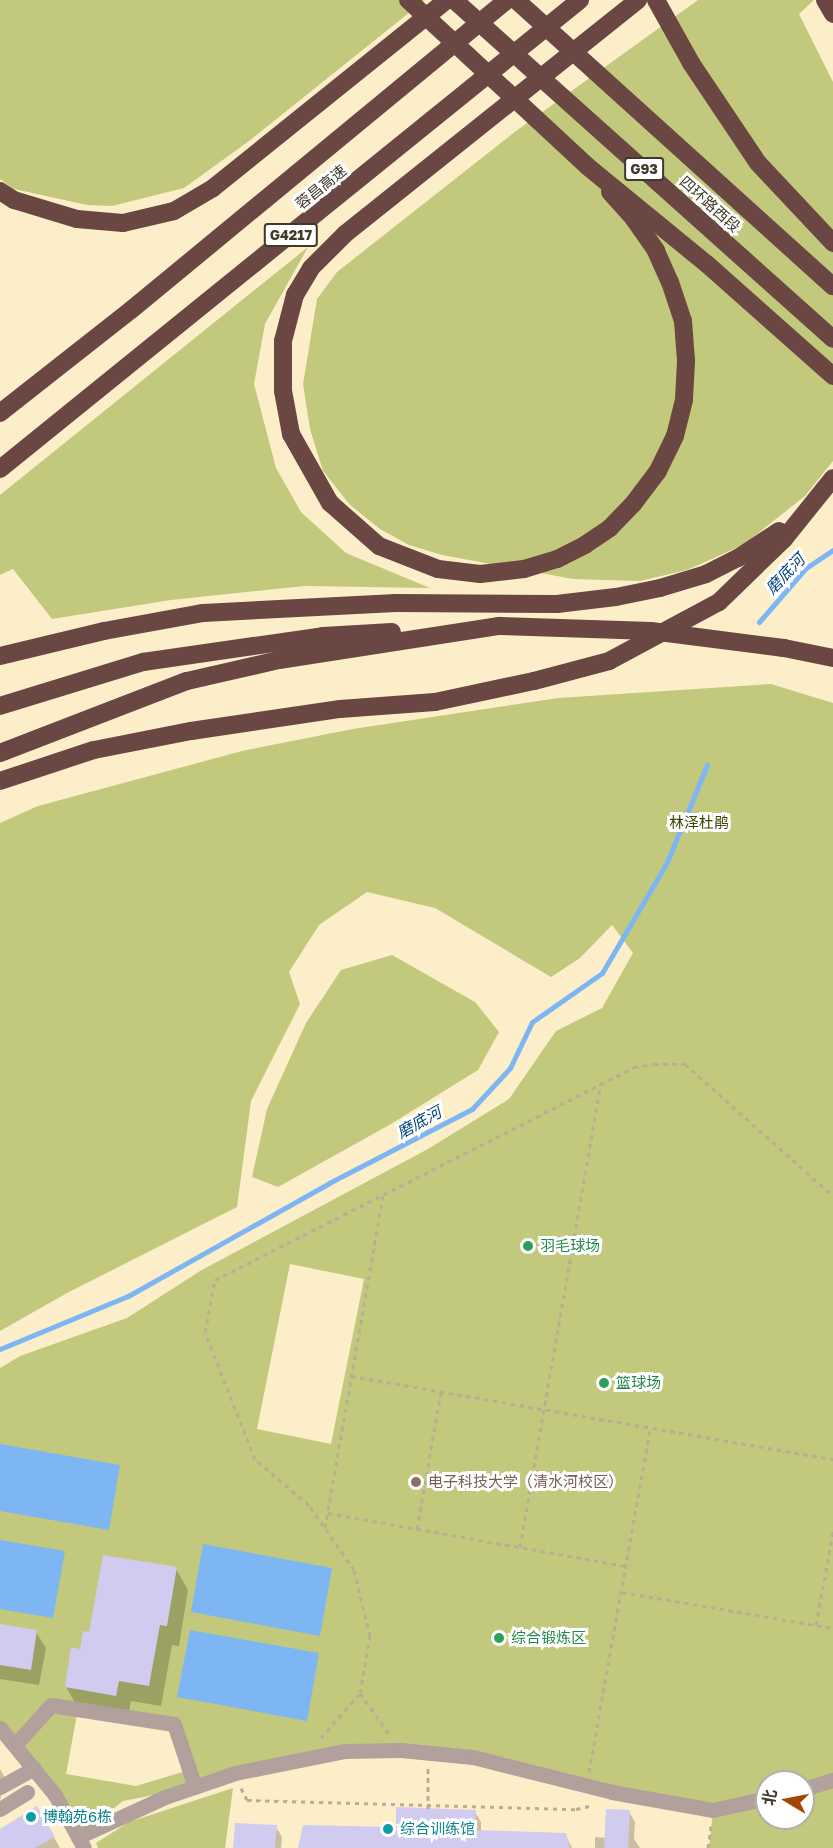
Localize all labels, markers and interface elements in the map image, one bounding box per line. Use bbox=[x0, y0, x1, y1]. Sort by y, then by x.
road number: G93 bbox=[623, 158, 665, 180]
street label: 蓉昌高速 bbox=[292, 161, 350, 213]
street label: 四环路西段 bbox=[676, 172, 744, 236]
road number: G4217 bbox=[262, 224, 320, 246]
water label: 磨底河 bbox=[761, 550, 809, 598]
park label: 林泽杜鹃 bbox=[669, 814, 729, 832]
water label: 磨底河 bbox=[393, 1102, 445, 1142]
place label: 羽毛球场 bbox=[540, 1237, 600, 1255]
marker: 羽毛球场 bbox=[521, 1239, 535, 1253]
place label: 篮球场 bbox=[616, 1374, 661, 1392]
marker: 篮球场 bbox=[597, 1376, 611, 1390]
place label: 电子科技大学（清水河校区） bbox=[428, 1473, 623, 1491]
marker: 电子科技大学（清水河校区） bbox=[409, 1475, 423, 1489]
place label: 综合锻炼区 bbox=[511, 1629, 586, 1647]
marker: 综合锻炼区 bbox=[492, 1631, 506, 1645]
north arrow bbox=[755, 1770, 815, 1830]
text: 北 bbox=[758, 1788, 780, 1807]
place label: 博翰苑6栋 bbox=[43, 1808, 112, 1826]
marker: 博翰苑6栋 bbox=[24, 1810, 38, 1824]
place label: 综合训练馆 bbox=[400, 1820, 475, 1838]
marker: 综合训练馆 bbox=[381, 1822, 395, 1836]

